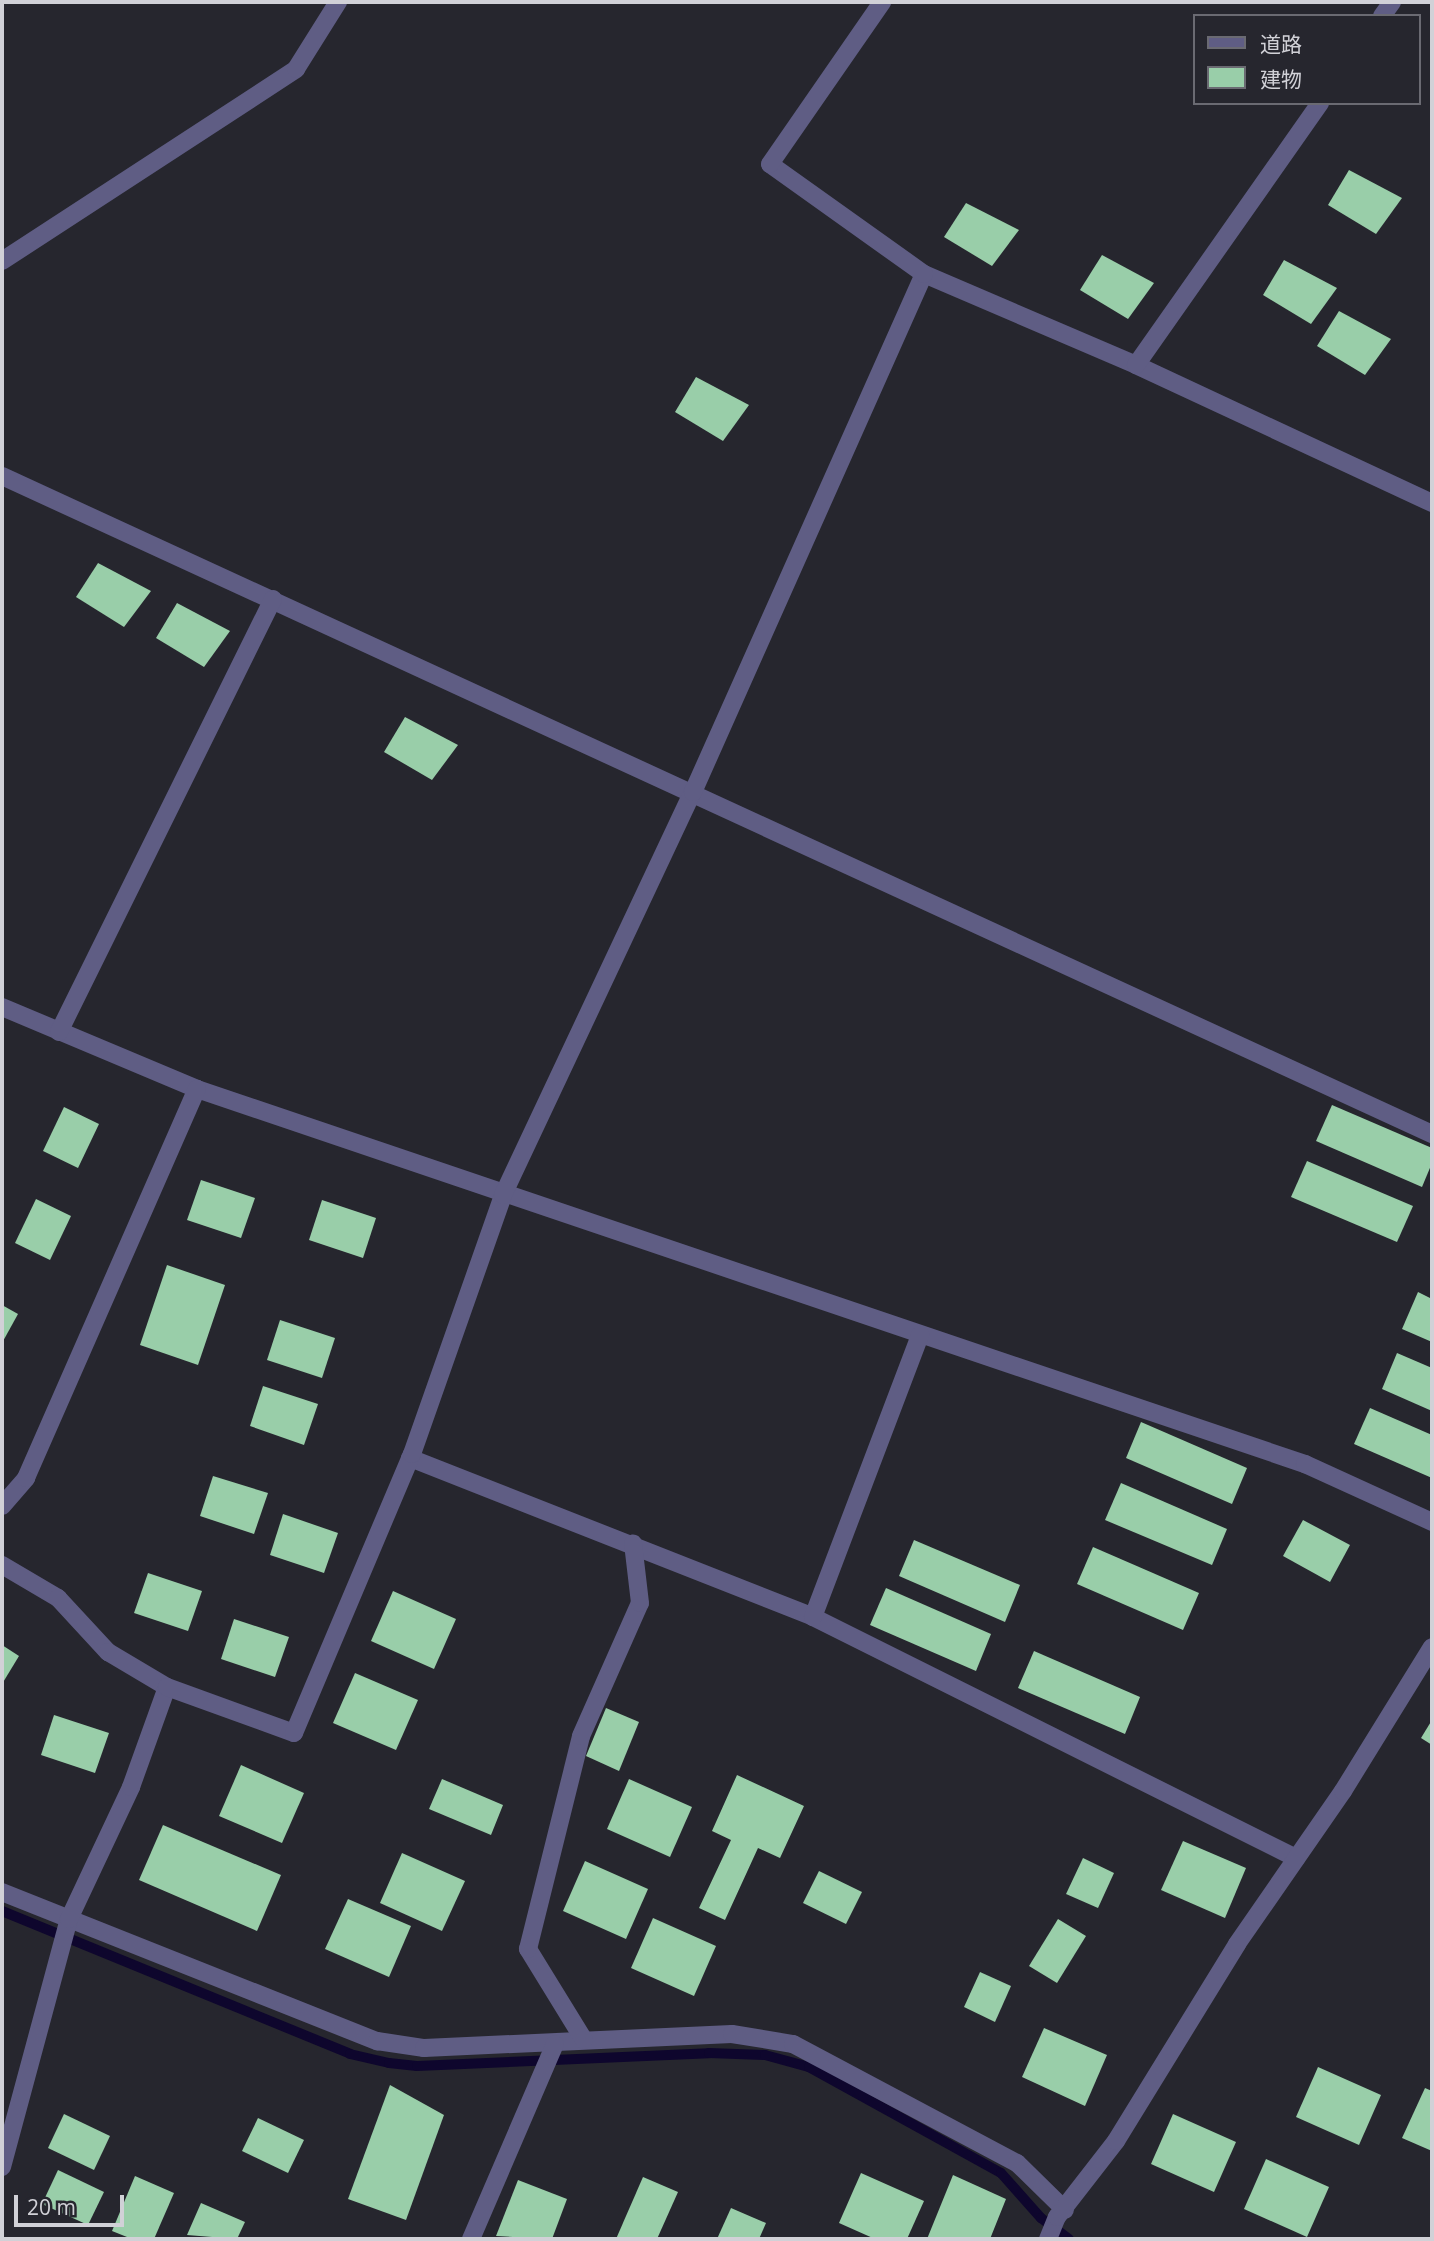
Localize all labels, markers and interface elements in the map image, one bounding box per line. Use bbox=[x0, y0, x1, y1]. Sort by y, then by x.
legend bbox=[1192, 14, 1420, 105]
text: 道路 bbox=[1260, 30, 1302, 58]
text: 建物 bbox=[1260, 65, 1302, 93]
scale bar bbox=[18, 2182, 128, 2226]
text: 20 m bbox=[27, 2193, 76, 2221]

